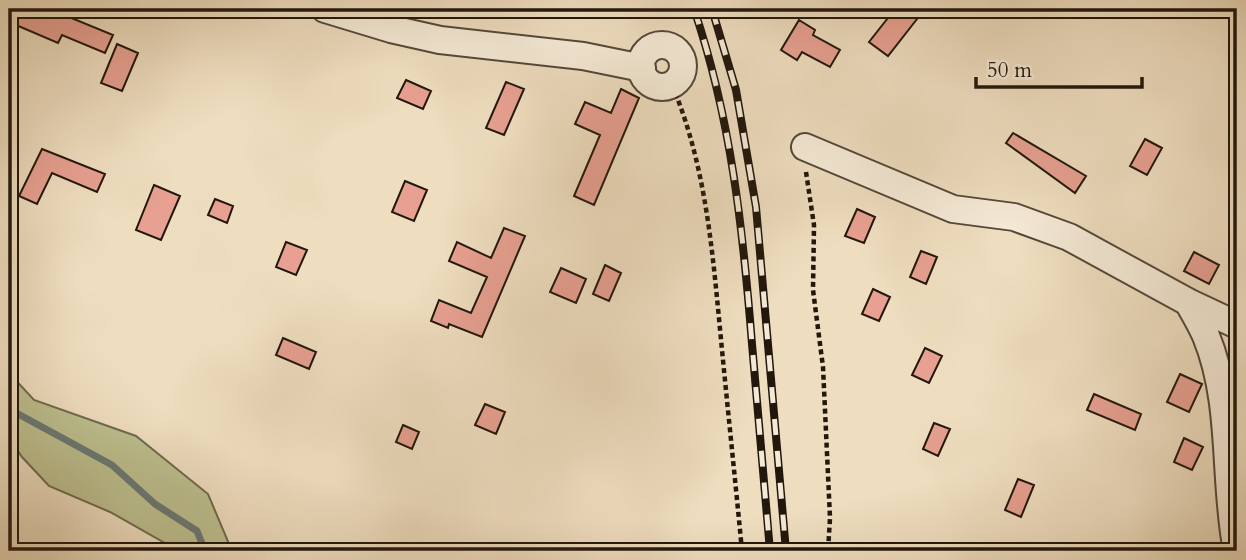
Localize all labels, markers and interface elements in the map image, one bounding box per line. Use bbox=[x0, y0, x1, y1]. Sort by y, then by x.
scale bar bbox=[976, 46, 1143, 90]
text: 50 m bbox=[987, 56, 1032, 85]

